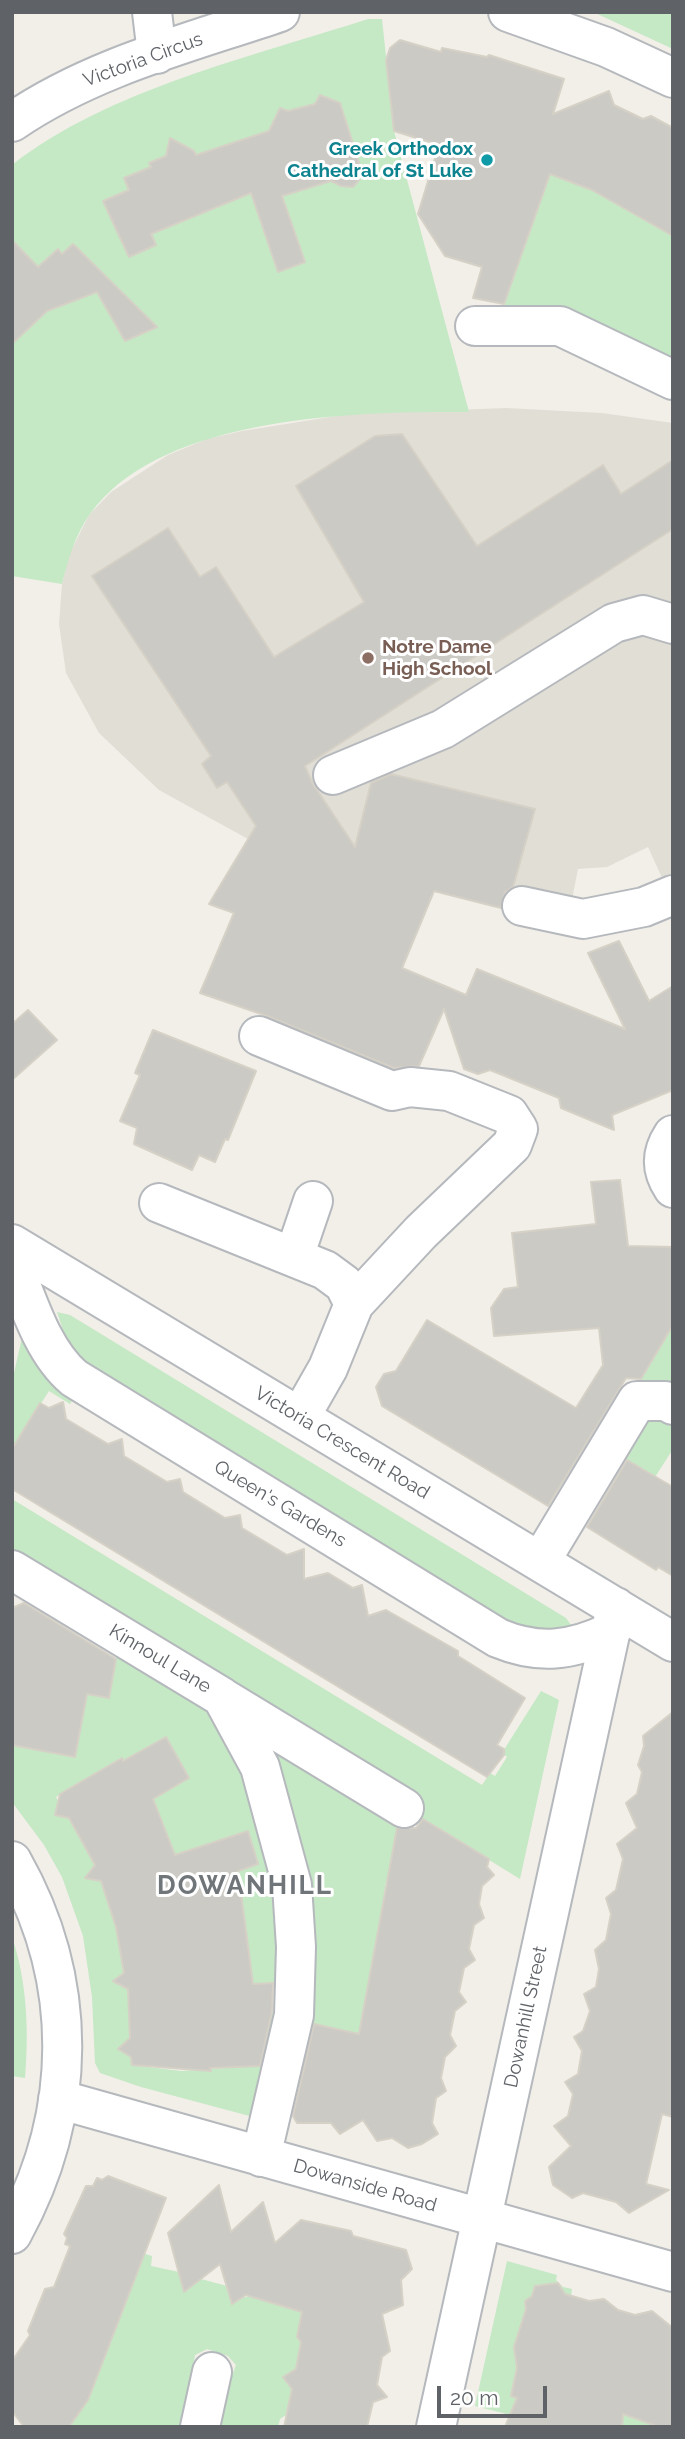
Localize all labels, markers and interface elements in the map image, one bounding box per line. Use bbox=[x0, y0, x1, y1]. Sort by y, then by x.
street label: Victoria Circus bbox=[80, 28, 206, 92]
place label: Greek Orthodox Cathedral of St Luke bbox=[287, 138, 473, 182]
marker: Greek Orthodox Cathedral of St Luke bbox=[479, 152, 495, 168]
place label: Notre Dame High School bbox=[382, 636, 492, 680]
marker: Notre Dame High School bbox=[360, 650, 376, 666]
street label: Victoria Crescent Road bbox=[250, 1382, 434, 1504]
street label: Queen's Gardens bbox=[210, 1456, 350, 1552]
street label: Kinnoul Lane bbox=[105, 1620, 215, 1698]
district label: DOWANHILL bbox=[158, 1870, 332, 1902]
street label: Dowanhill Street bbox=[500, 1944, 552, 2090]
street label: Dowanside Road bbox=[291, 2155, 439, 2217]
scale bar bbox=[440, 2372, 550, 2416]
text: 20 m bbox=[450, 2385, 498, 2410]

